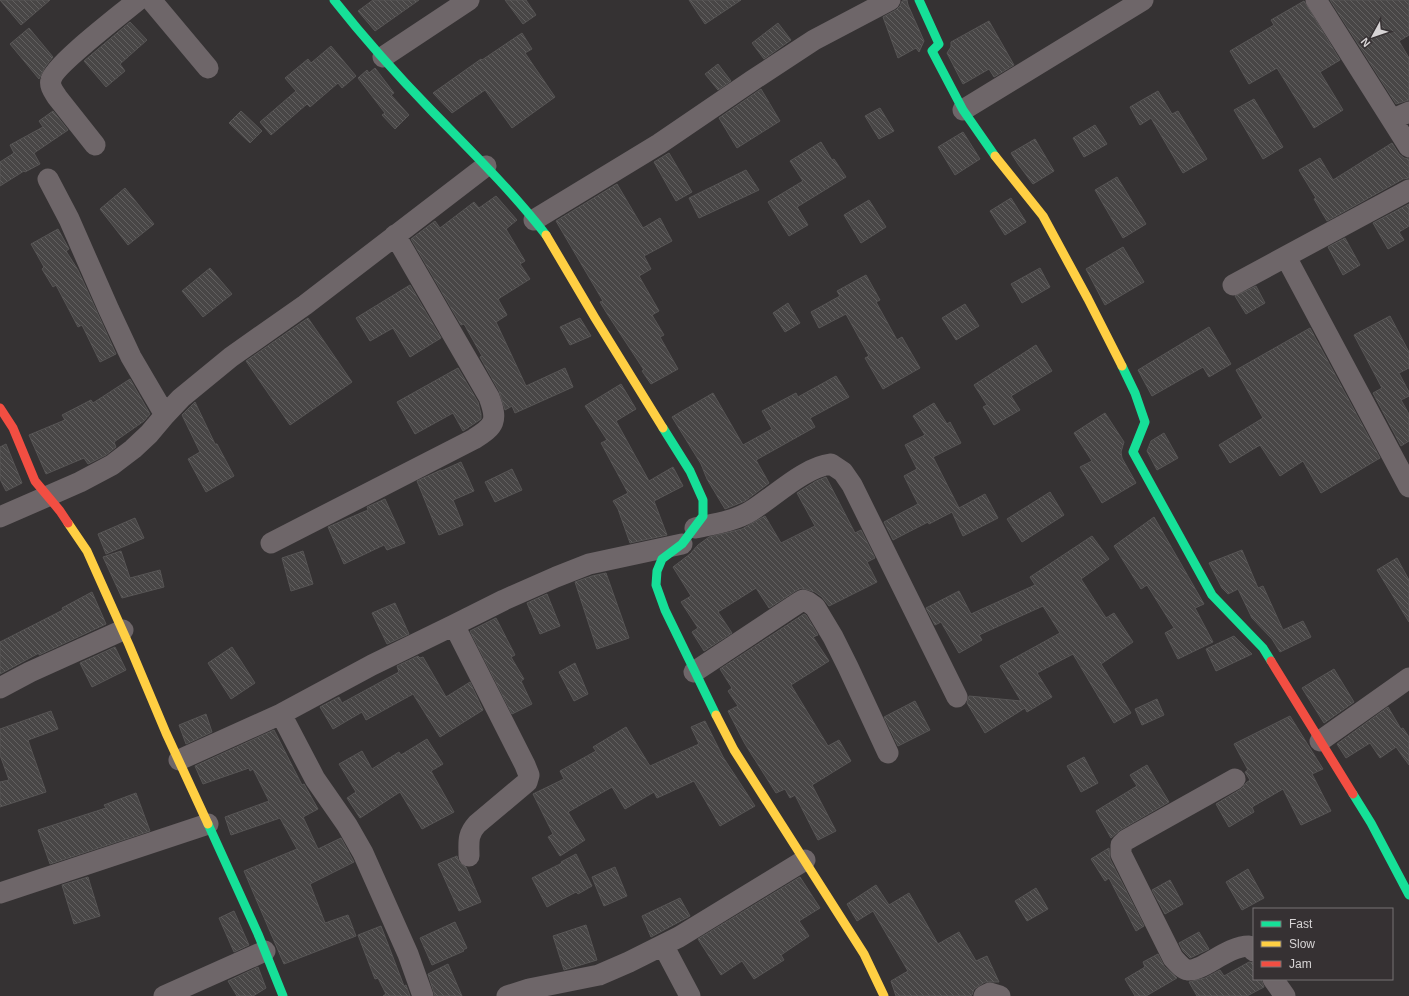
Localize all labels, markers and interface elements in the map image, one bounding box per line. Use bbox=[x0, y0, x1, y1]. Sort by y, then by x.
north arrow bbox=[1353, 16, 1393, 56]
text: N bbox=[1358, 35, 1372, 49]
legend bbox=[1253, 908, 1393, 980]
text: Fast bbox=[1289, 917, 1313, 931]
text: Slow bbox=[1289, 937, 1315, 951]
text: Jam bbox=[1289, 957, 1312, 971]

